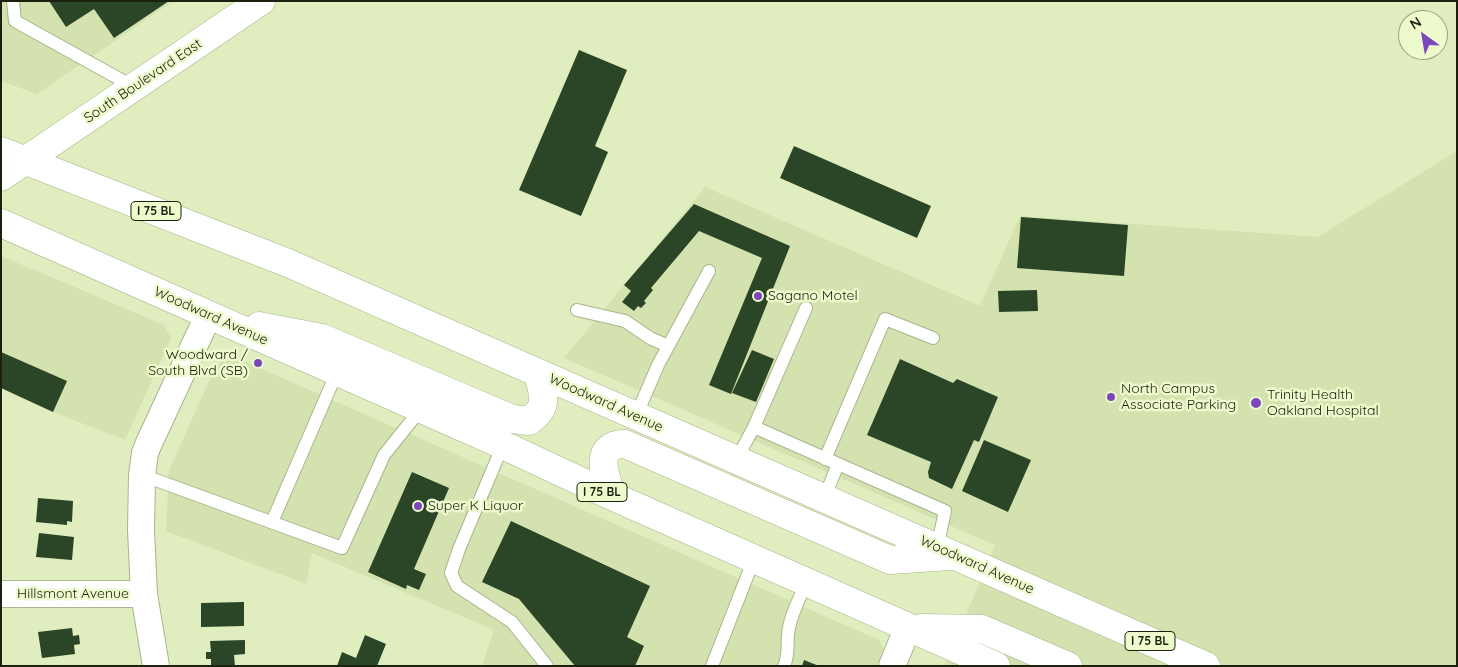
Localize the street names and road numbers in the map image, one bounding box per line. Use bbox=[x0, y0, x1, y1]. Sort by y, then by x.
street label: South Boulevard East bbox=[81, 35, 205, 127]
road number: I 75 BL bbox=[131, 202, 181, 220]
street label: Woodward Avenue bbox=[151, 283, 271, 349]
street label: Woodward Avenue bbox=[546, 370, 666, 436]
road number: I 75 BL bbox=[577, 482, 627, 502]
street label: Woodward Avenue bbox=[917, 532, 1037, 598]
street label: Hillsmont Avenue bbox=[17, 586, 129, 602]
road number: I 75 BL bbox=[1125, 631, 1175, 650]

